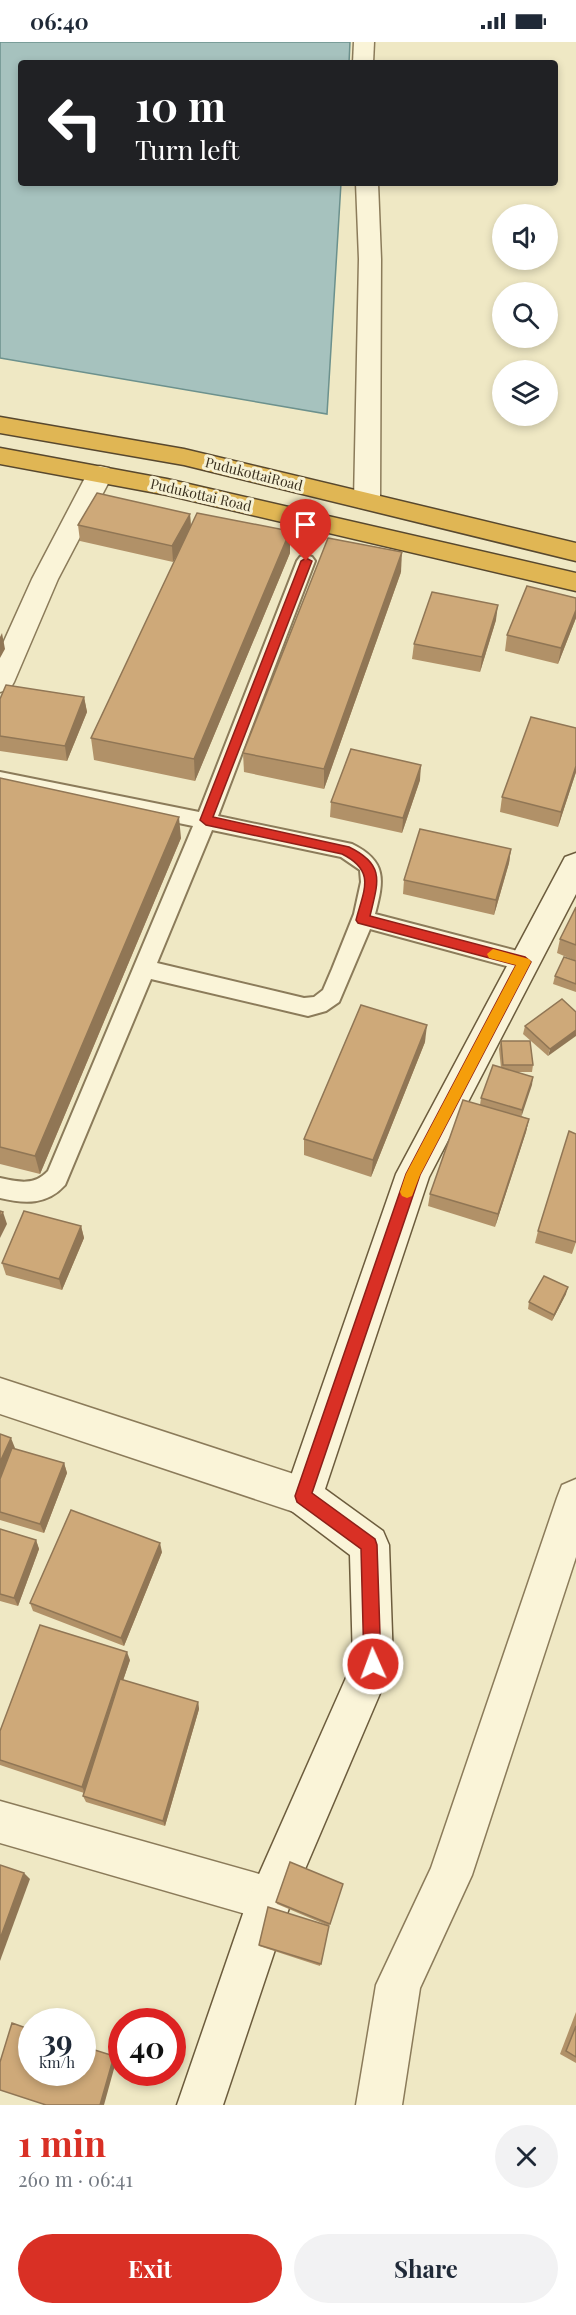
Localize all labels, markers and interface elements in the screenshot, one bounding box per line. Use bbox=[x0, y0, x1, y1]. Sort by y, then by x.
text: 06:40 bbox=[30, 6, 89, 36]
text: 10 m bbox=[135, 77, 226, 133]
icon: left bbox=[36, 84, 114, 162]
text: Turn left bbox=[135, 131, 239, 167]
map controls bbox=[492, 204, 558, 426]
button: sound bbox=[492, 204, 558, 270]
button: search bbox=[492, 282, 558, 348]
button: layers bbox=[492, 360, 558, 426]
street label: PudukottaiRoad bbox=[203, 452, 305, 495]
street label: Pudukottai Road bbox=[149, 474, 254, 515]
pin bbox=[280, 499, 331, 561]
icon: arrive bbox=[289, 508, 322, 541]
position arrow bbox=[341, 1632, 405, 1696]
speed limit sign: 40 bbox=[108, 2008, 186, 2086]
text: 39 bbox=[41, 2020, 73, 2060]
text: km/h bbox=[39, 2052, 75, 2072]
text: 1 min bbox=[18, 2118, 106, 2166]
button: close bbox=[495, 2125, 558, 2188]
text: 260 m · 06:41 bbox=[18, 2165, 133, 2192]
button: Exit bbox=[18, 2234, 282, 2303]
button: Share bbox=[294, 2234, 558, 2303]

